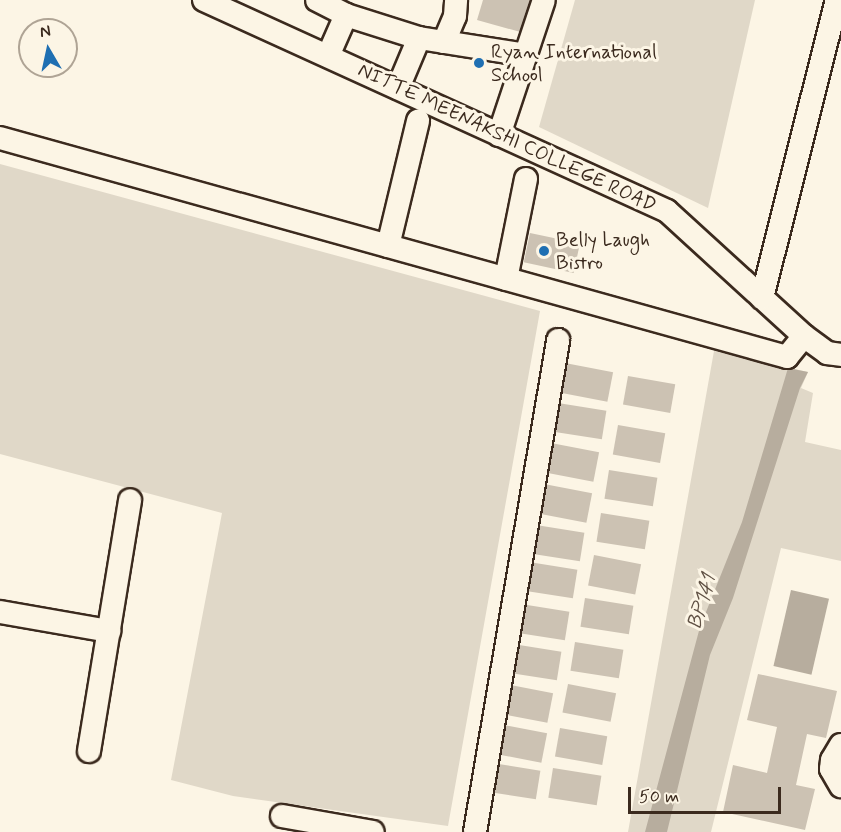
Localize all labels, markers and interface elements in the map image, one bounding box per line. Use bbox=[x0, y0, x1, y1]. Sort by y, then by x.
north arrow bbox=[18, 18, 78, 78]
text: N bbox=[39, 20, 52, 43]
place label: Ryan International School bbox=[491, 40, 658, 87]
street label: NITTE MEENAKSHI COLLEGE ROAD bbox=[350, 56, 664, 220]
marker: Ryan International School bbox=[472, 56, 486, 70]
place label: Belly Laugh Bistro bbox=[556, 228, 650, 275]
marker: Belly Laugh Bistro bbox=[537, 244, 551, 258]
water label: BP141 bbox=[682, 572, 722, 632]
scale bar bbox=[631, 775, 784, 813]
text: 50 m bbox=[639, 785, 679, 809]

